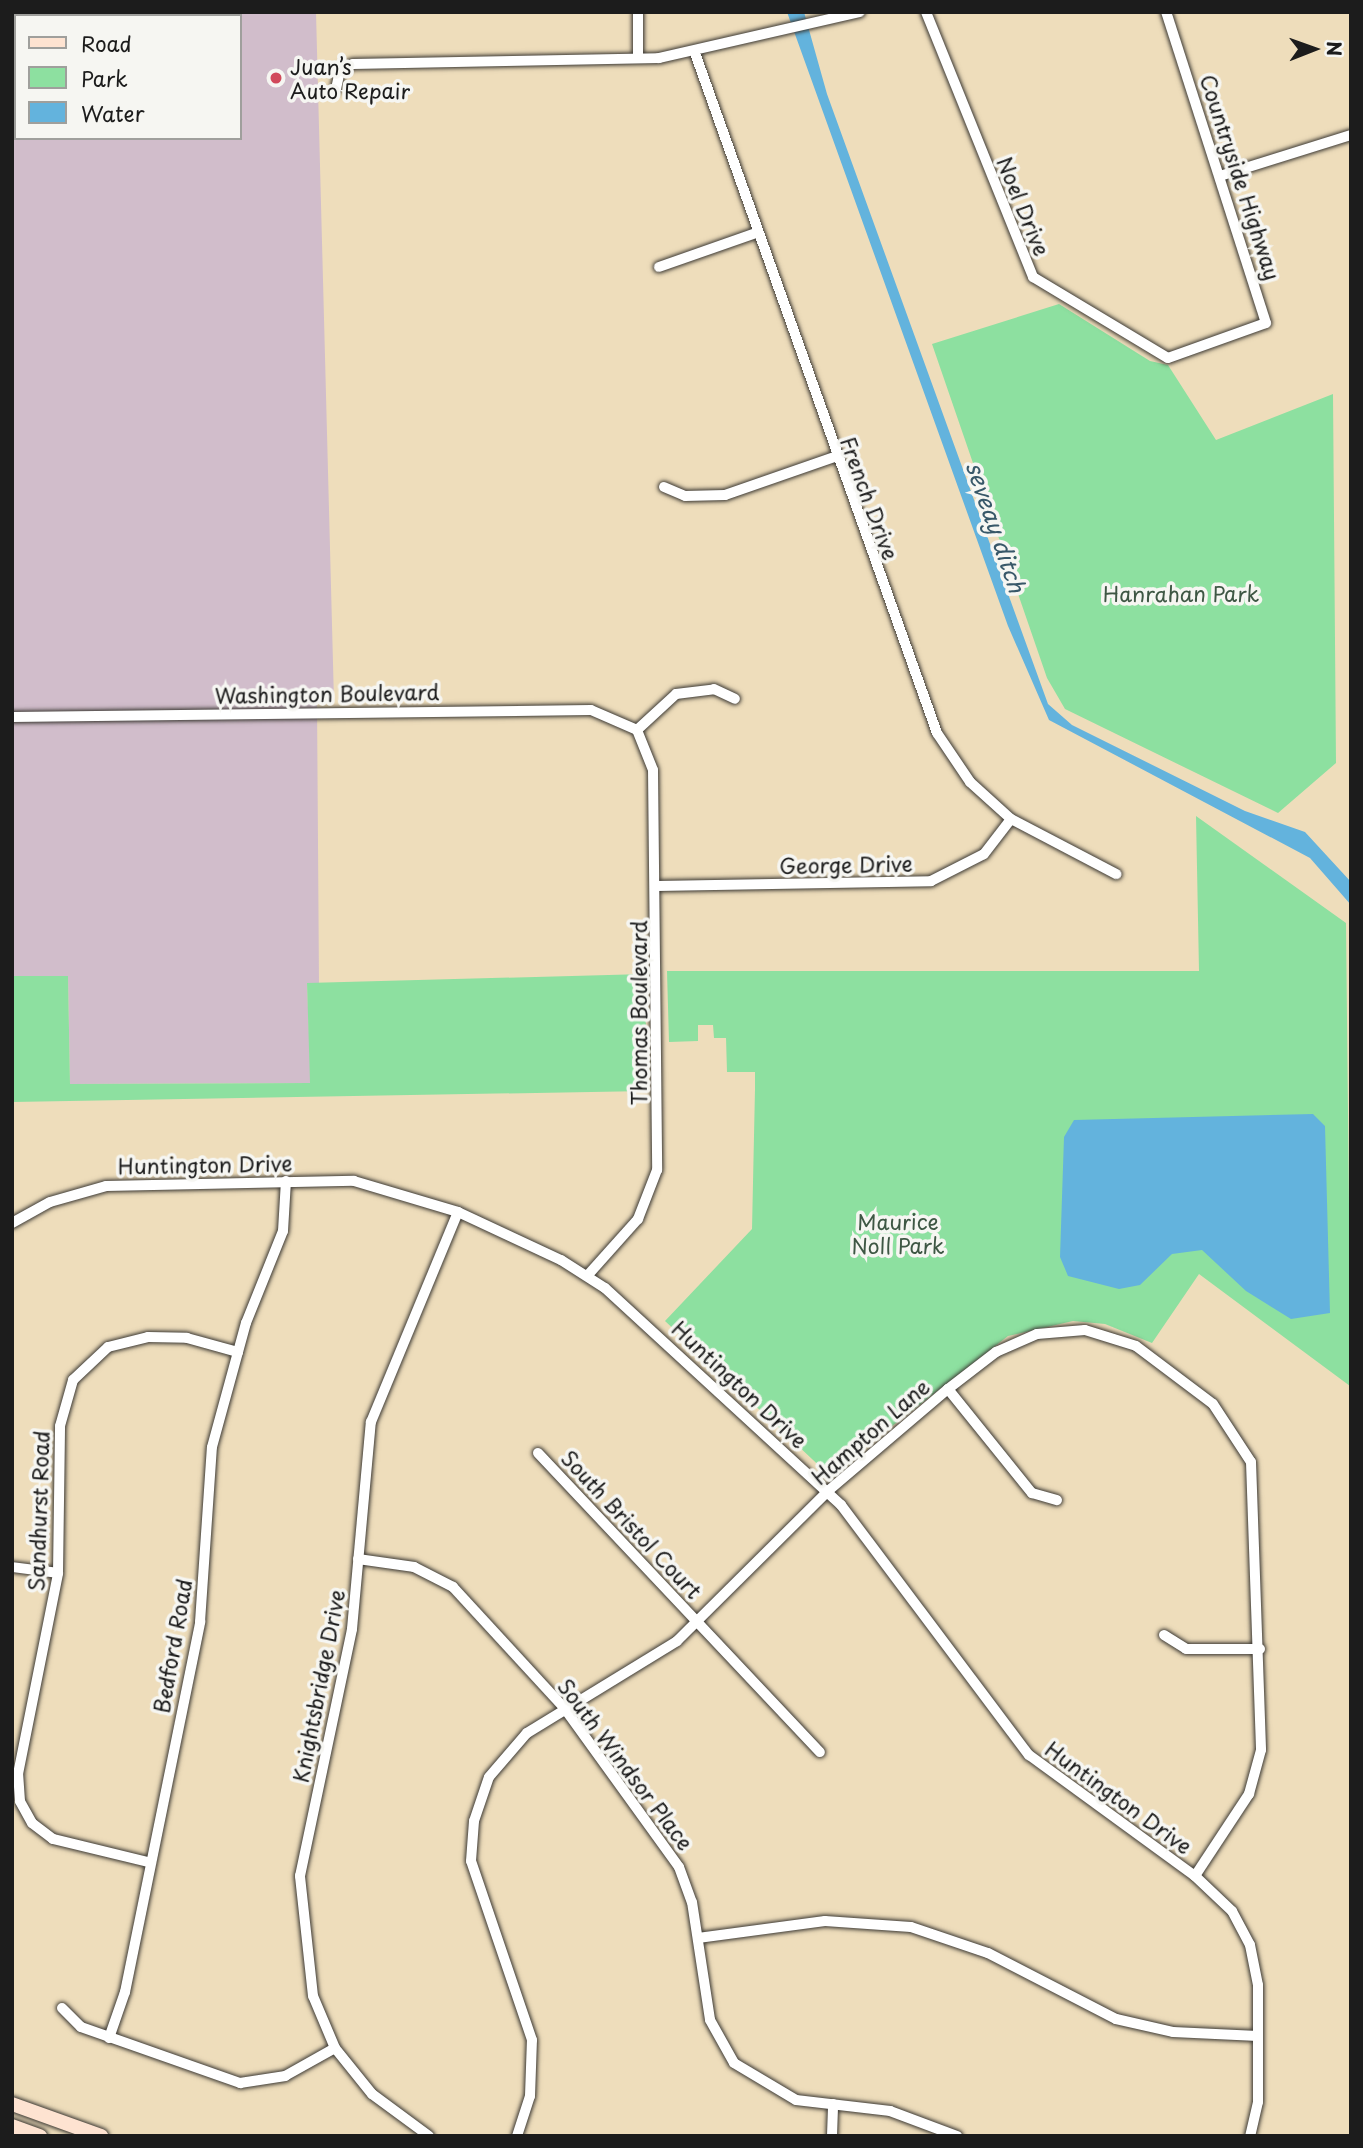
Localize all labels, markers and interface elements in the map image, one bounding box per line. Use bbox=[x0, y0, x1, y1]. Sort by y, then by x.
legend bbox=[14, 14, 242, 140]
north arrow bbox=[1279, 14, 1349, 84]
text: Road bbox=[81, 27, 132, 59]
text: N bbox=[1321, 41, 1349, 56]
place label: Juan’s Auto Repair bbox=[290, 53, 412, 103]
text: Park bbox=[81, 62, 128, 94]
marker: Juan’s Auto Repair bbox=[268, 70, 284, 86]
street label: Countryside Highway bbox=[1196, 71, 1286, 283]
text: Water bbox=[81, 97, 144, 129]
street label: Noel Drive bbox=[993, 152, 1055, 260]
street label: French Drive bbox=[836, 433, 904, 563]
water label: seveay ditch bbox=[961, 458, 1031, 596]
park label: Hanrahan Park bbox=[1103, 580, 1259, 606]
street label: Washington Boulevard bbox=[215, 678, 439, 708]
street label: George Drive bbox=[779, 850, 913, 878]
street label: Thomas Boulevard bbox=[625, 920, 651, 1106]
street label: Huntington Drive bbox=[118, 1150, 292, 1178]
park label: Maurice Noll Park bbox=[851, 1208, 945, 1258]
street label: Huntington Drive bbox=[668, 1315, 812, 1453]
street label: Hampton Lane bbox=[806, 1373, 934, 1489]
street label: Sandhurst Road bbox=[23, 1430, 53, 1592]
street label: South Bristol Court bbox=[556, 1444, 708, 1604]
street label: Bedford Road bbox=[148, 1577, 196, 1715]
street label: Knightsbridge Drive bbox=[287, 1587, 349, 1785]
street label: South Windsor Place bbox=[553, 1673, 699, 1855]
street label: Huntington Drive bbox=[1041, 1736, 1197, 1858]

